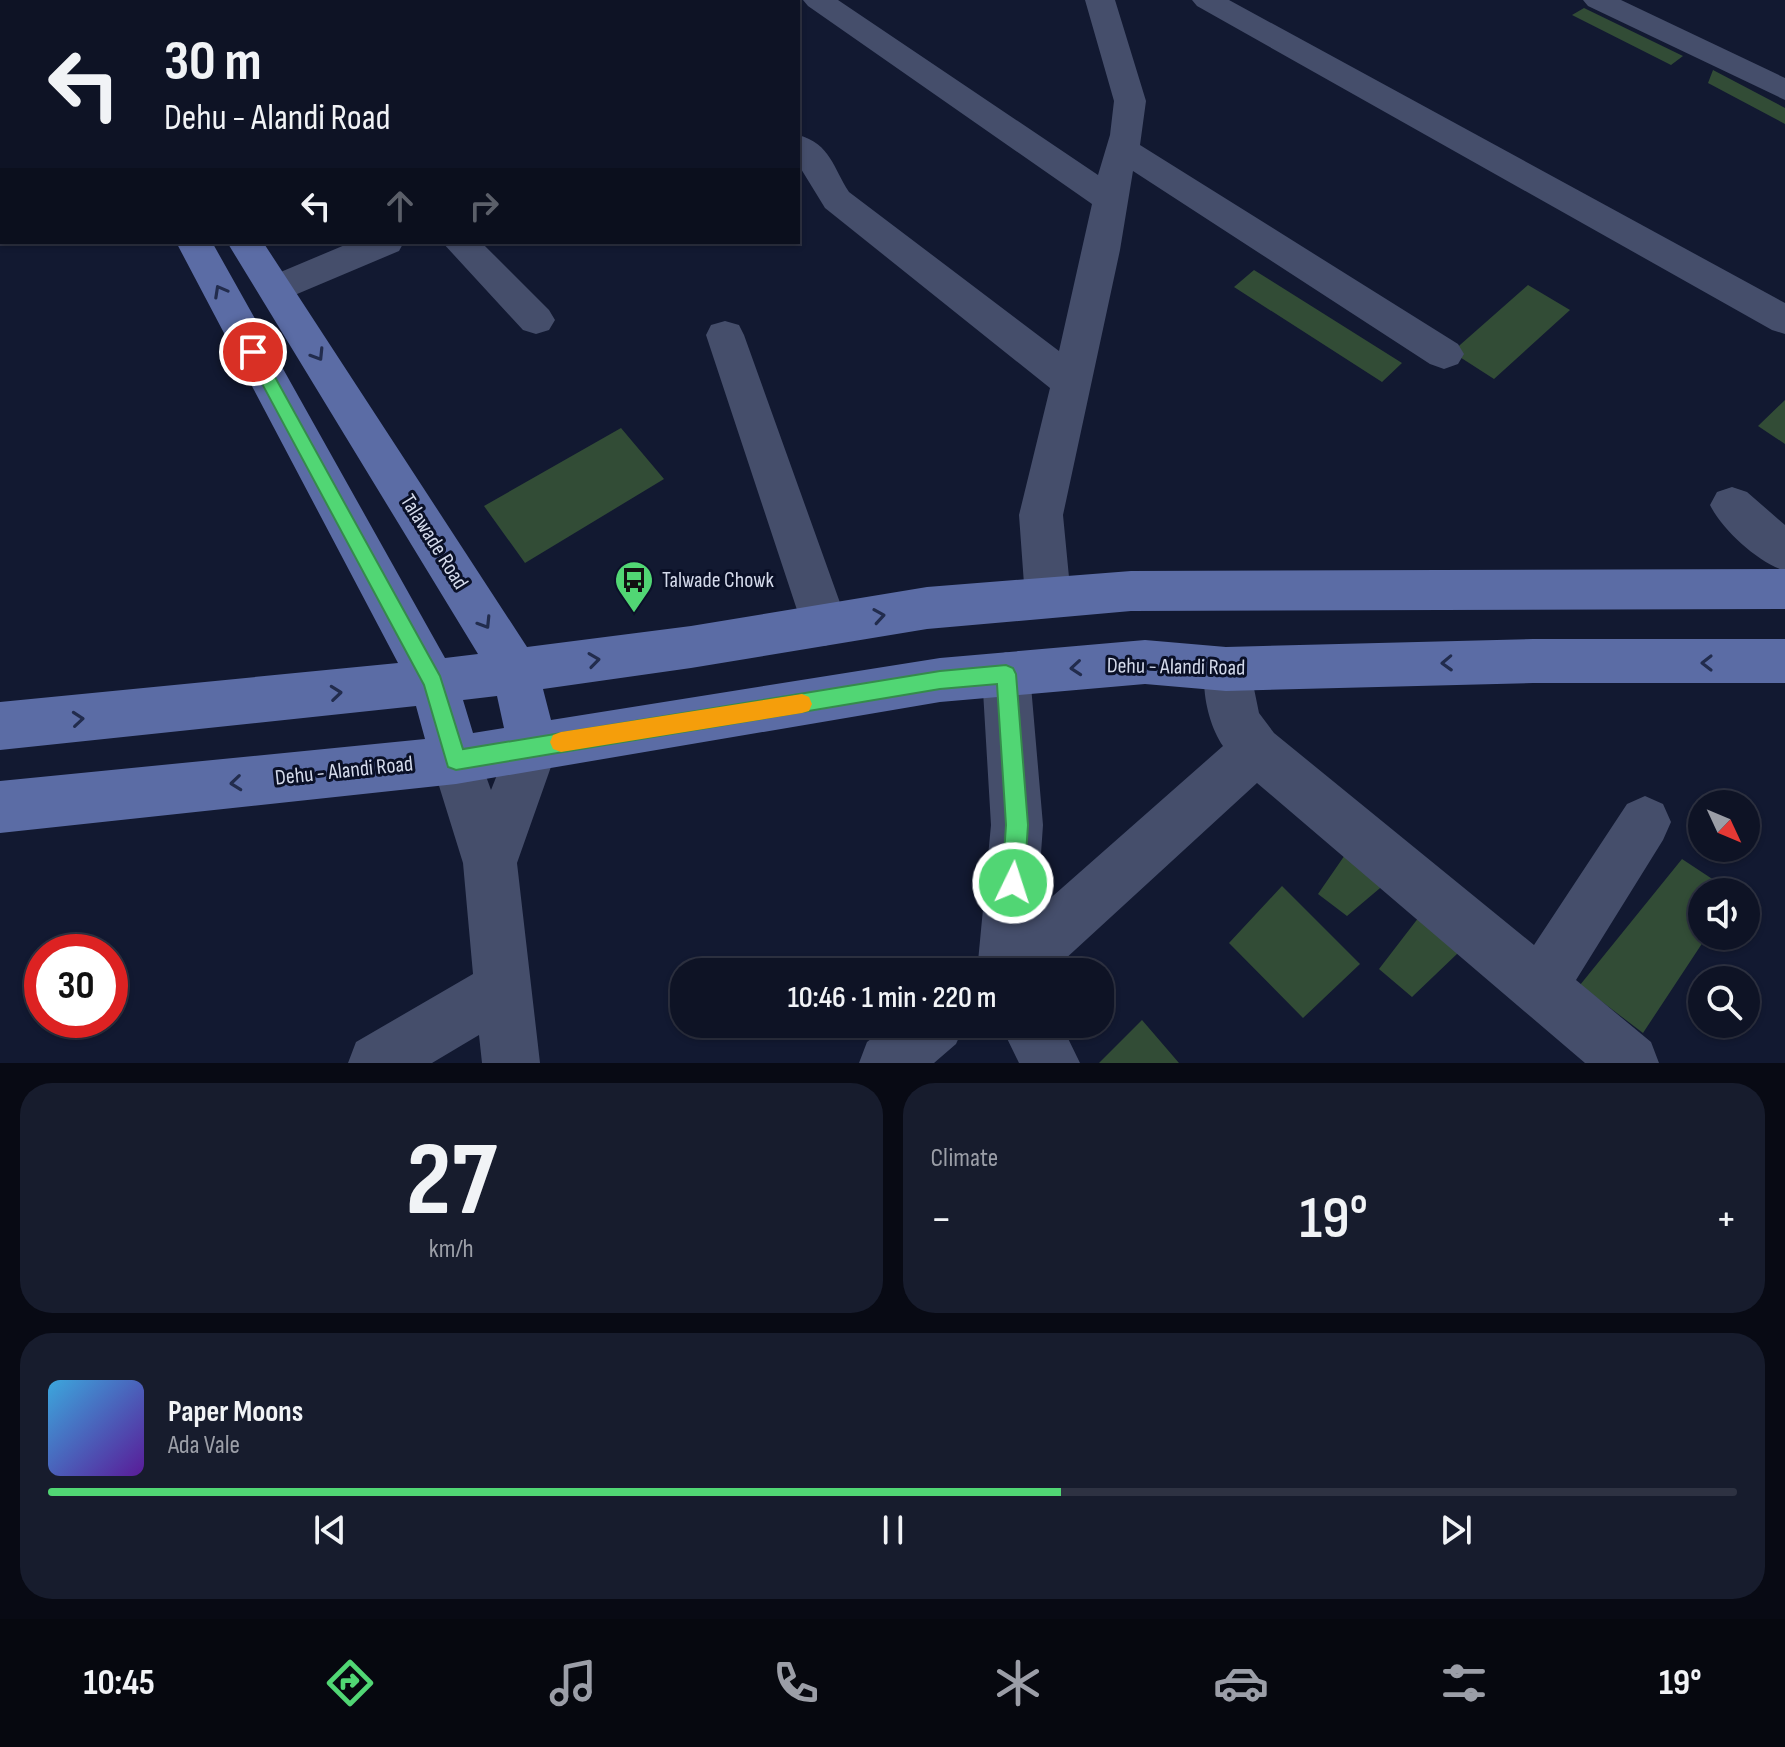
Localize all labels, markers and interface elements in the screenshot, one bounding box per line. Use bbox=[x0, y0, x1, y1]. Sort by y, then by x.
text: 30 m bbox=[164, 29, 262, 96]
icon: left bbox=[32, 32, 136, 136]
text: Dehu - Alandi Road bbox=[164, 97, 391, 140]
icon: left bbox=[294, 184, 338, 228]
icon: ahead bbox=[378, 184, 422, 228]
icon: right bbox=[462, 184, 506, 228]
one-way arrow bbox=[215, 285, 230, 300]
pin bbox=[219, 318, 287, 386]
icon: arrive bbox=[231, 330, 275, 374]
one-way arrow bbox=[308, 346, 323, 360]
street label: Talawade Road bbox=[394, 489, 474, 595]
bus stop icon: Talwade Chowk bbox=[613, 559, 655, 614]
place label: Talwade Chowk bbox=[662, 567, 775, 594]
one-way arrow bbox=[872, 608, 886, 625]
one-way arrow bbox=[475, 614, 491, 629]
one-way arrow bbox=[588, 652, 601, 669]
street label: Dehu - Alandi Road bbox=[1107, 652, 1245, 682]
one-way arrow bbox=[1440, 654, 1453, 672]
one-way arrow bbox=[1700, 654, 1713, 672]
one-way arrow bbox=[1069, 659, 1082, 676]
one-way arrow bbox=[330, 685, 343, 702]
one-way arrow bbox=[72, 711, 85, 728]
street label: Dehu - Alandi Road bbox=[274, 750, 414, 792]
one-way arrow bbox=[229, 774, 242, 791]
north arrow bbox=[1688, 790, 1760, 862]
map controls bbox=[1688, 790, 1760, 1038]
position arrow bbox=[971, 841, 1055, 925]
button: sound bbox=[1688, 878, 1760, 950]
speed limit sign: 30 bbox=[24, 934, 128, 1038]
button: search bbox=[1688, 966, 1760, 1038]
text: 10:46 · 1 min · 220 m bbox=[788, 980, 996, 1016]
text: 27 bbox=[406, 1119, 497, 1244]
text: Climate bbox=[931, 1143, 998, 1174]
text: 19° bbox=[1299, 1183, 1368, 1255]
text: − bbox=[931, 1193, 952, 1246]
text: + bbox=[1715, 1193, 1737, 1246]
text: km/h bbox=[429, 1234, 474, 1265]
text: Paper Moons bbox=[168, 1394, 303, 1430]
text: Ada Vale bbox=[168, 1430, 240, 1461]
icon: previous bbox=[308, 1508, 352, 1552]
icon: pause bbox=[871, 1508, 915, 1552]
icon: next bbox=[1434, 1508, 1478, 1552]
icon: directions bbox=[322, 1655, 378, 1711]
icon: music bbox=[545, 1655, 601, 1711]
icon: phone bbox=[768, 1655, 824, 1711]
icon: climate bbox=[990, 1655, 1046, 1711]
icon: car bbox=[1213, 1655, 1269, 1711]
icon: filters bbox=[1436, 1655, 1492, 1711]
text: 10:45 bbox=[83, 1662, 155, 1705]
text: 19° bbox=[1659, 1662, 1701, 1705]

